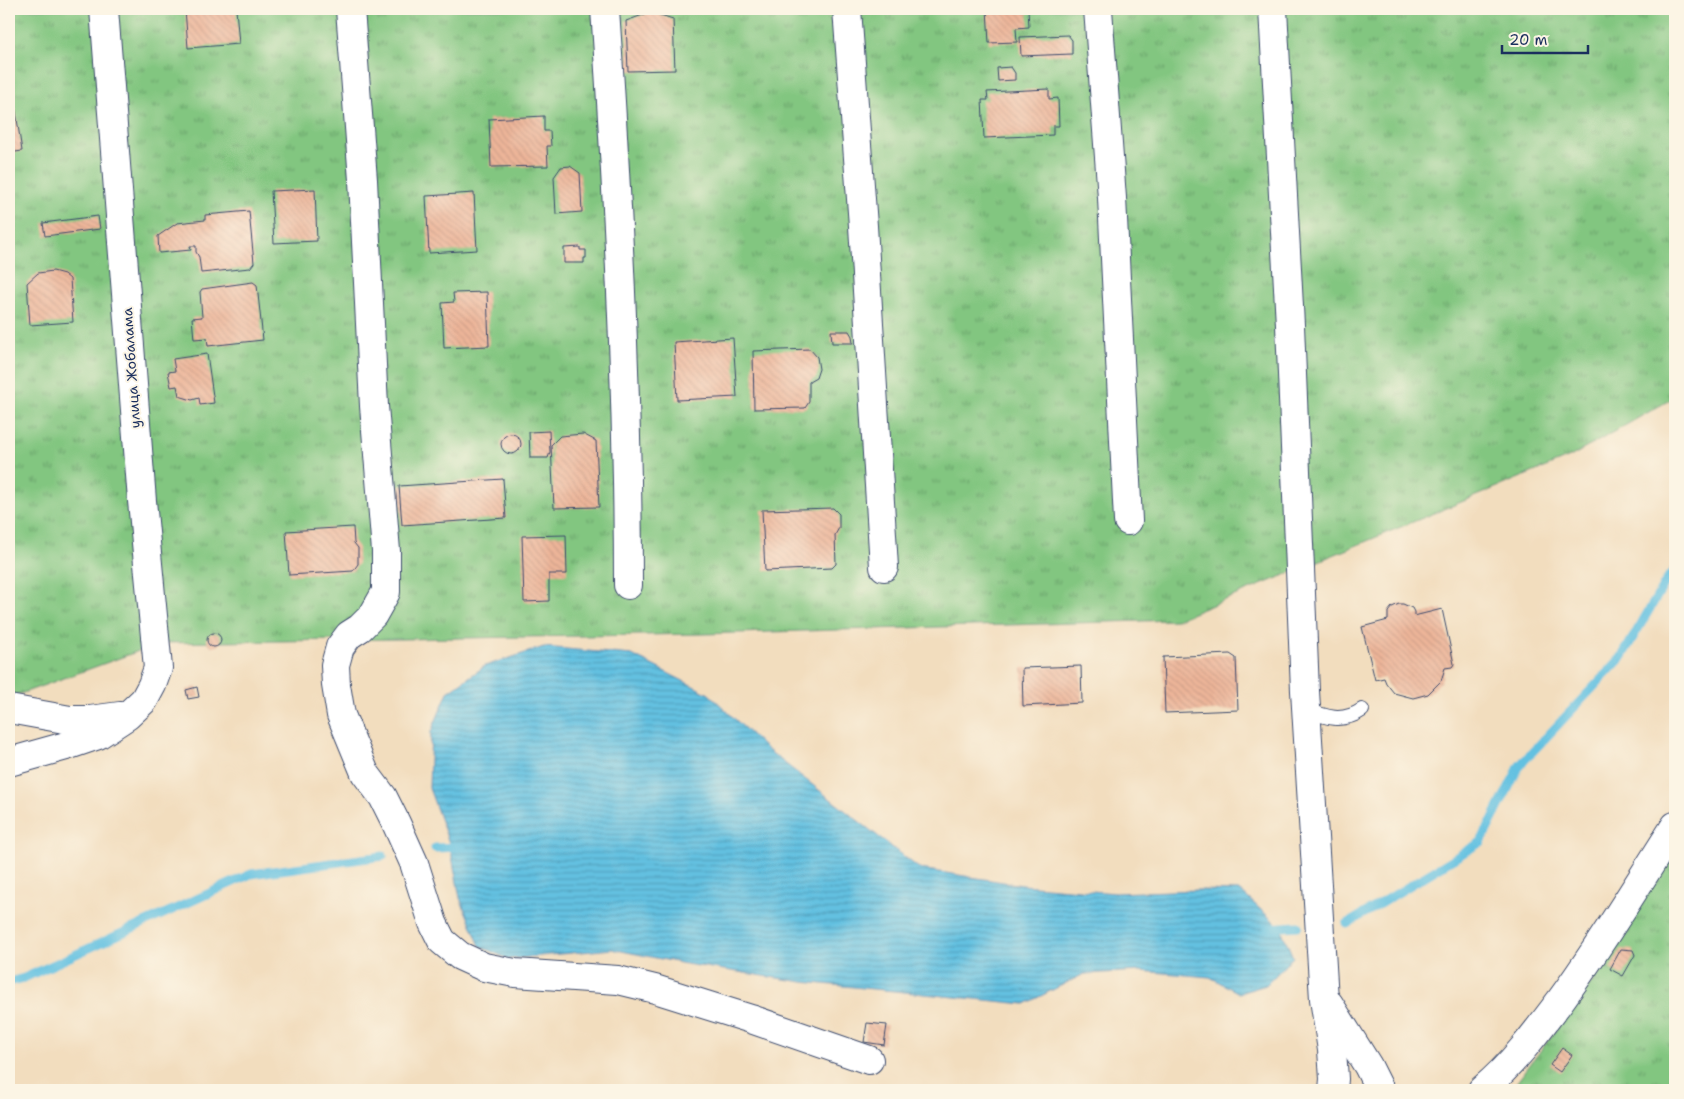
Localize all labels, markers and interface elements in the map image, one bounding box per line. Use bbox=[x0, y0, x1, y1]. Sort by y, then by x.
scale bar bbox=[1502, 22, 1588, 54]
text: 20 m bbox=[1509, 30, 1548, 50]
street label: улица Жобалама bbox=[118, 307, 144, 429]

